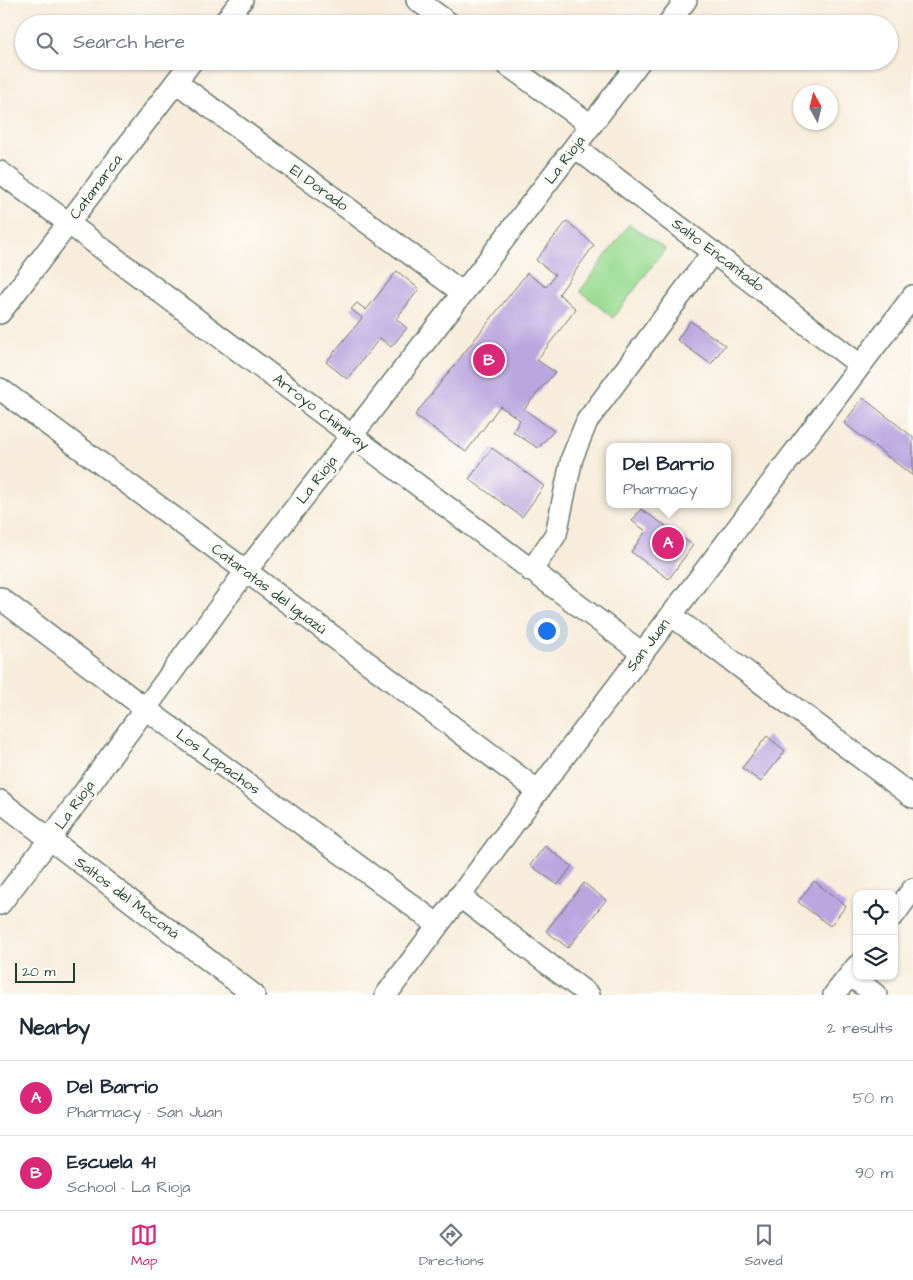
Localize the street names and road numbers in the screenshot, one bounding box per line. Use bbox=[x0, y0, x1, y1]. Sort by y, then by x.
street label: La Rioja bbox=[540, 131, 590, 189]
street label: Catamarca bbox=[65, 150, 128, 224]
street label: El Dorado bbox=[286, 160, 353, 217]
street label: Salto Encantado bbox=[667, 213, 769, 297]
street label: Arroyo Chimiray bbox=[268, 369, 374, 456]
street label: La Rioja bbox=[292, 451, 343, 508]
street label: Cataratas del Iguazú bbox=[206, 539, 331, 640]
street label: San Juan bbox=[621, 614, 675, 676]
street label: Los Lapachos bbox=[172, 724, 265, 800]
street label: La Rioja bbox=[50, 776, 100, 834]
street label: Saltos del Moconá bbox=[70, 852, 184, 944]

